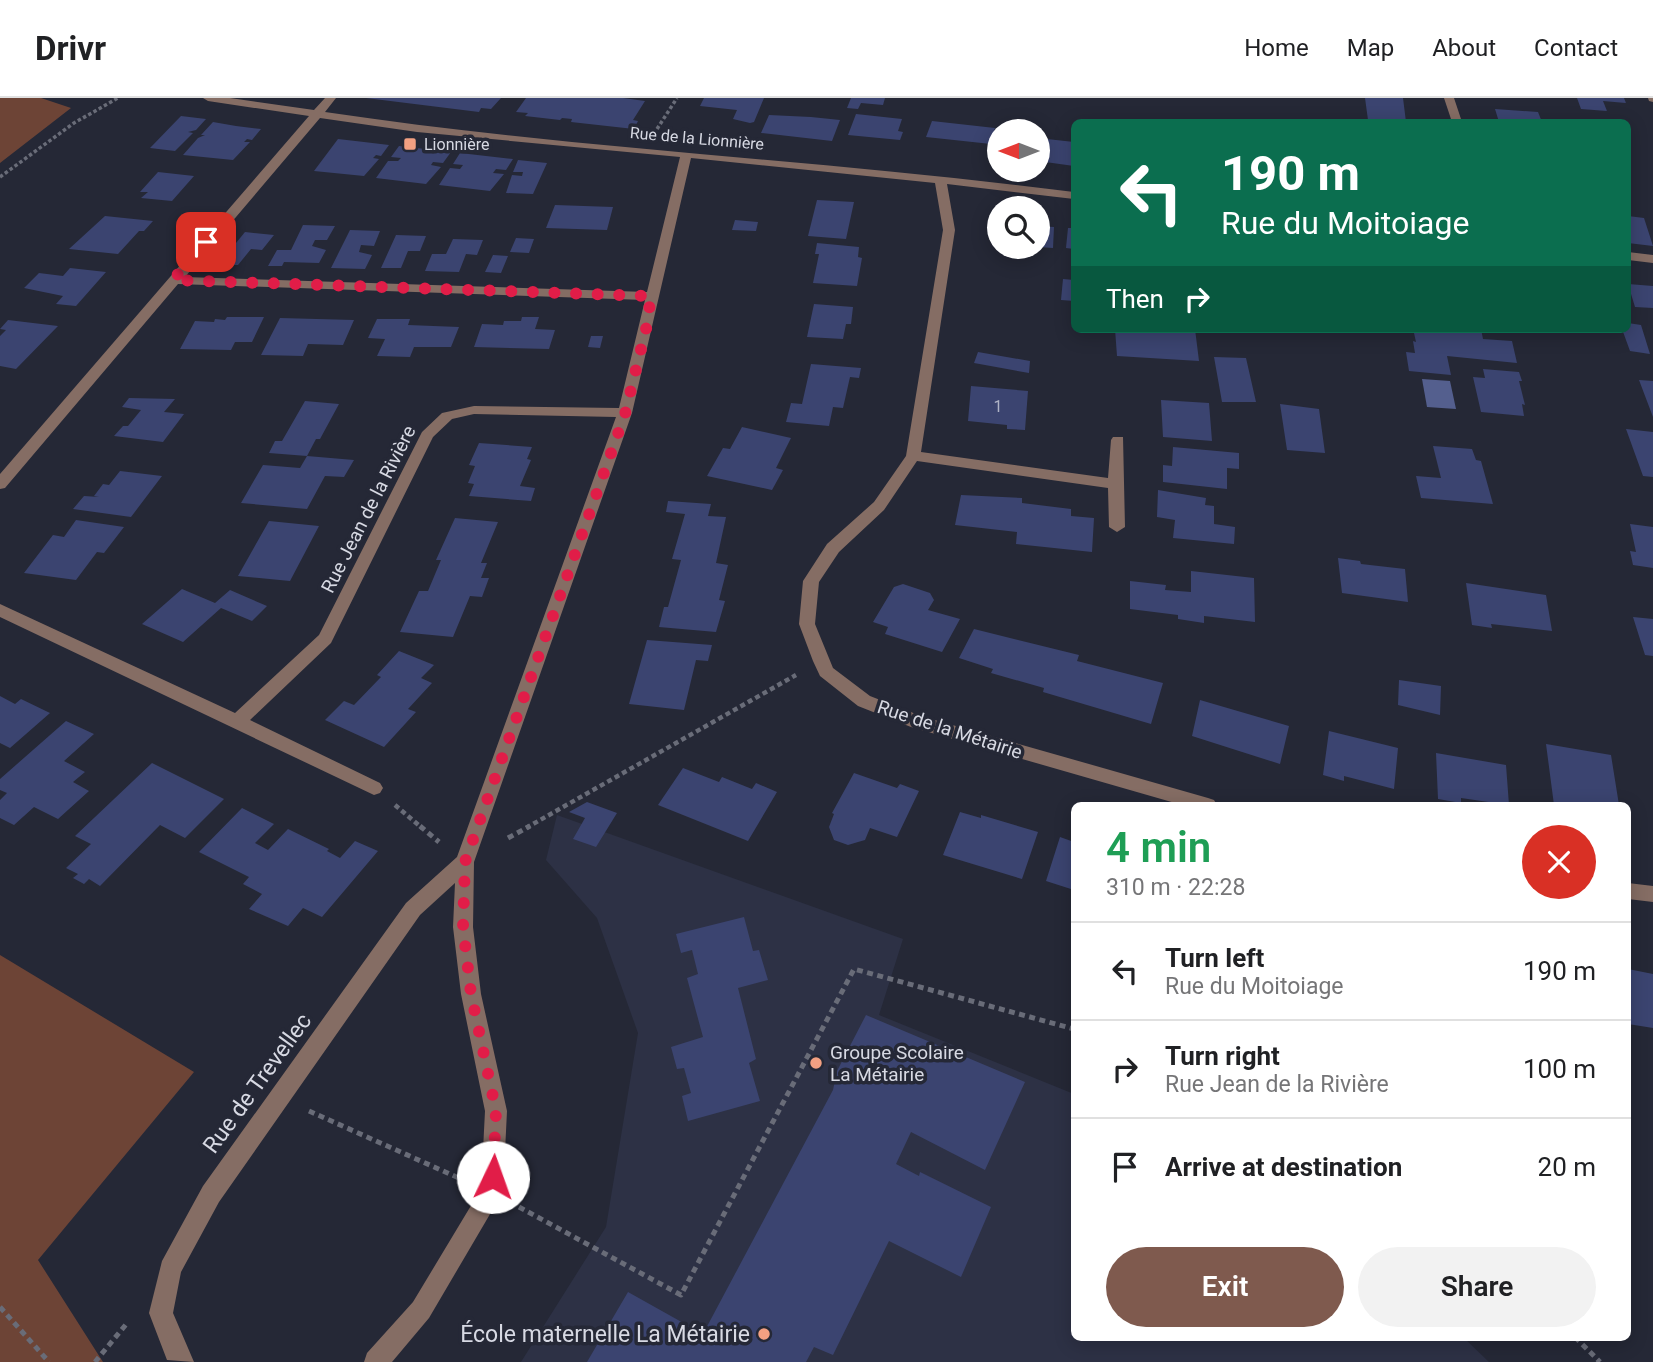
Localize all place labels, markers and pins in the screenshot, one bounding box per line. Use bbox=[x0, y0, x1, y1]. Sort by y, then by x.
place label: Lionnière bbox=[424, 135, 489, 154]
marker: Lionnière bbox=[402, 136, 418, 152]
pin bbox=[176, 212, 236, 272]
place label: Groupe Scolaire La Métairie bbox=[830, 1041, 964, 1086]
marker: Groupe Scolaire La Métairie bbox=[808, 1055, 824, 1071]
place label: École maternelle La Métairie bbox=[460, 1320, 750, 1348]
marker: École maternelle La Métairie bbox=[756, 1326, 772, 1342]

